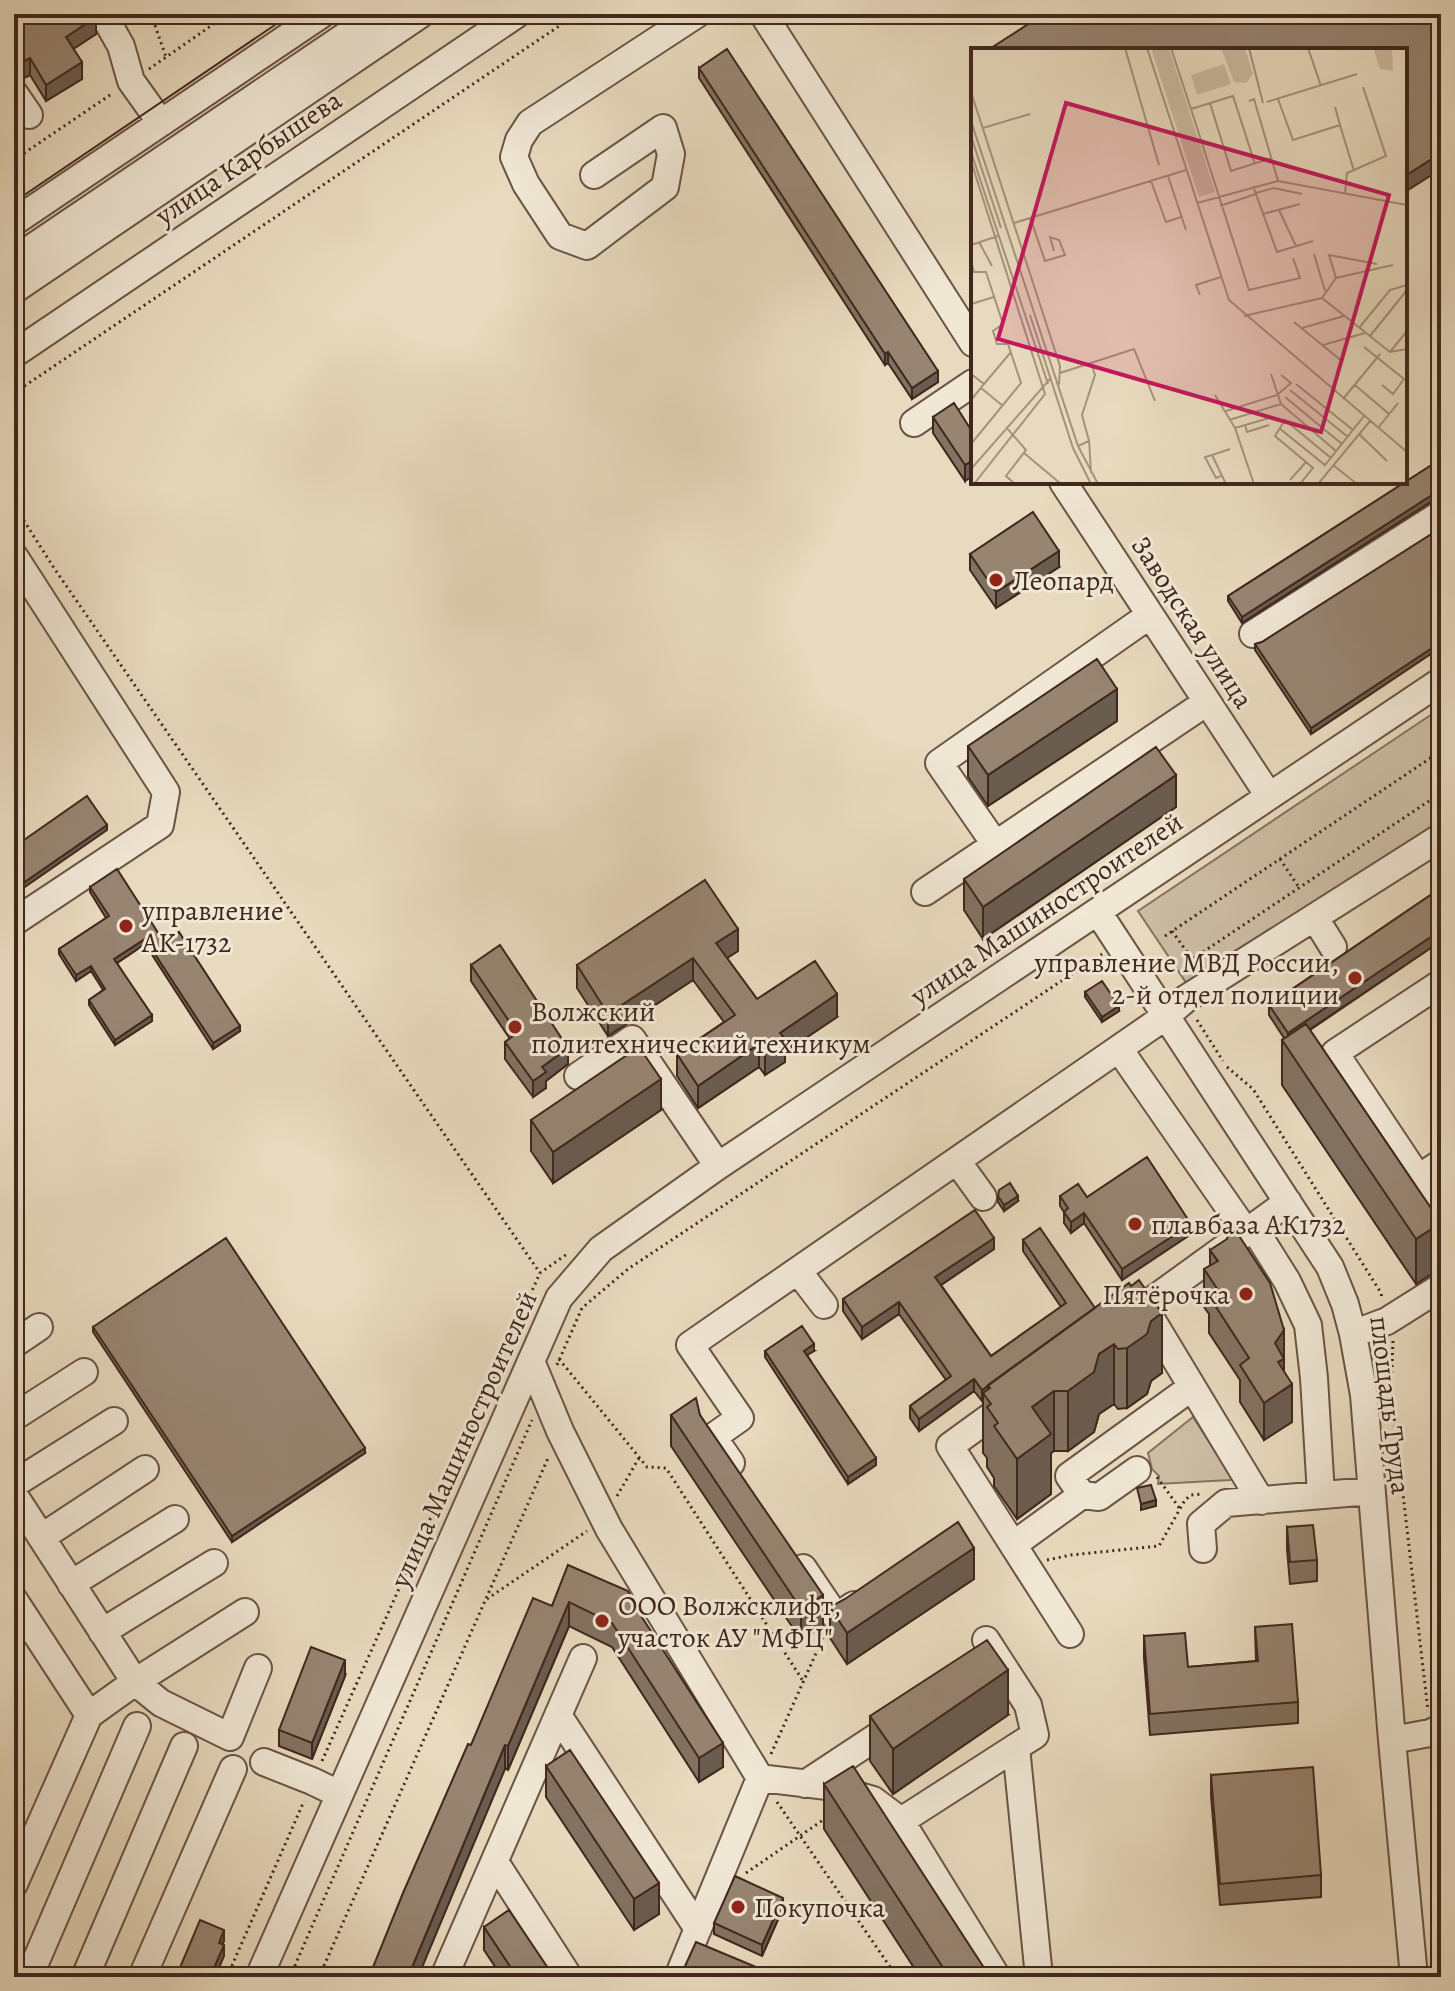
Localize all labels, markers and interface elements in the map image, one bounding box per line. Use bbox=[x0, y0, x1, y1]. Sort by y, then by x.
inset map bbox=[971, 48, 1407, 484]
street label: улица Карбышева bbox=[147, 81, 349, 235]
street label: Заводская улица bbox=[1122, 529, 1262, 716]
place label: Леопард bbox=[1012, 562, 1114, 600]
marker: Леопард bbox=[987, 571, 1005, 589]
street label: улица Машиностроителей bbox=[902, 803, 1190, 1015]
place label: управление AK-1732 bbox=[141, 892, 284, 962]
marker: управление AK-1732 bbox=[117, 917, 135, 935]
place label: управление МВД России, 2-й отдел полиции bbox=[1034, 944, 1339, 1014]
marker: управление МВД России, 2-й отдел полиции bbox=[1346, 969, 1364, 987]
place label: Волжский политехнический техникум bbox=[531, 993, 871, 1063]
marker: Волжский политехнический техникум bbox=[506, 1018, 524, 1036]
place label: плавбаза АК1732 bbox=[1151, 1206, 1346, 1244]
marker: плавбаза АК1732 bbox=[1126, 1215, 1144, 1233]
place label: Пятёрочка bbox=[1102, 1276, 1230, 1314]
street label: улица Машиностроителей bbox=[381, 1285, 547, 1595]
marker: Пятёрочка bbox=[1237, 1285, 1255, 1303]
street label: площадь Труда bbox=[1360, 1314, 1420, 1497]
place label: ООО Волжсклифт, участок АУ "МФЦ" bbox=[617, 1587, 841, 1657]
marker: ООО Волжсклифт, участок АУ "МФЦ" bbox=[593, 1612, 611, 1630]
place label: Покупочка bbox=[754, 1889, 885, 1927]
marker: Покупочка bbox=[729, 1898, 747, 1916]

